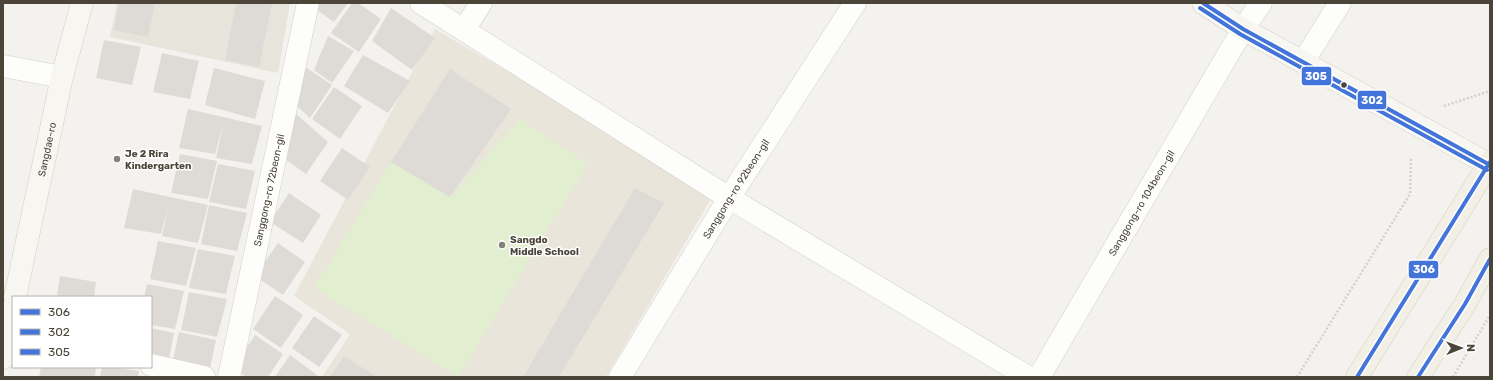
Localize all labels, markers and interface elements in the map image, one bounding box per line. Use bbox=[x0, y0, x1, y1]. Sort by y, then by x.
line badge: 305 bbox=[1301, 66, 1332, 86]
text: 305 bbox=[1305, 70, 1327, 83]
unlabelled marker bbox=[1339, 80, 1349, 90]
line badge: 302 bbox=[1357, 90, 1387, 110]
text: 302 bbox=[1361, 94, 1383, 107]
street label: Sangdae-ro bbox=[36, 121, 59, 178]
street label: Sanggong-ro 72beon-gil bbox=[252, 133, 287, 248]
street label: Sanggong-ro 92beon-gil bbox=[701, 137, 772, 241]
place label: Je 2 Rira Kindergarten bbox=[125, 148, 191, 172]
street label: Sanggong-ro 104beon-gil bbox=[1106, 148, 1178, 258]
marker: Je 2 Rira Kindergarten bbox=[112, 154, 122, 164]
place label: Sangdo Middle School bbox=[510, 234, 579, 258]
marker: Sangdo Middle School bbox=[497, 240, 507, 250]
line badge: 306 bbox=[1408, 260, 1439, 279]
text: 306 bbox=[1413, 263, 1435, 276]
legend bbox=[12, 296, 152, 368]
text: 306 bbox=[48, 305, 70, 319]
text: 302 bbox=[48, 325, 70, 339]
north arrow bbox=[1441, 328, 1481, 368]
text: N bbox=[1464, 344, 1477, 352]
text: 305 bbox=[48, 345, 70, 359]

